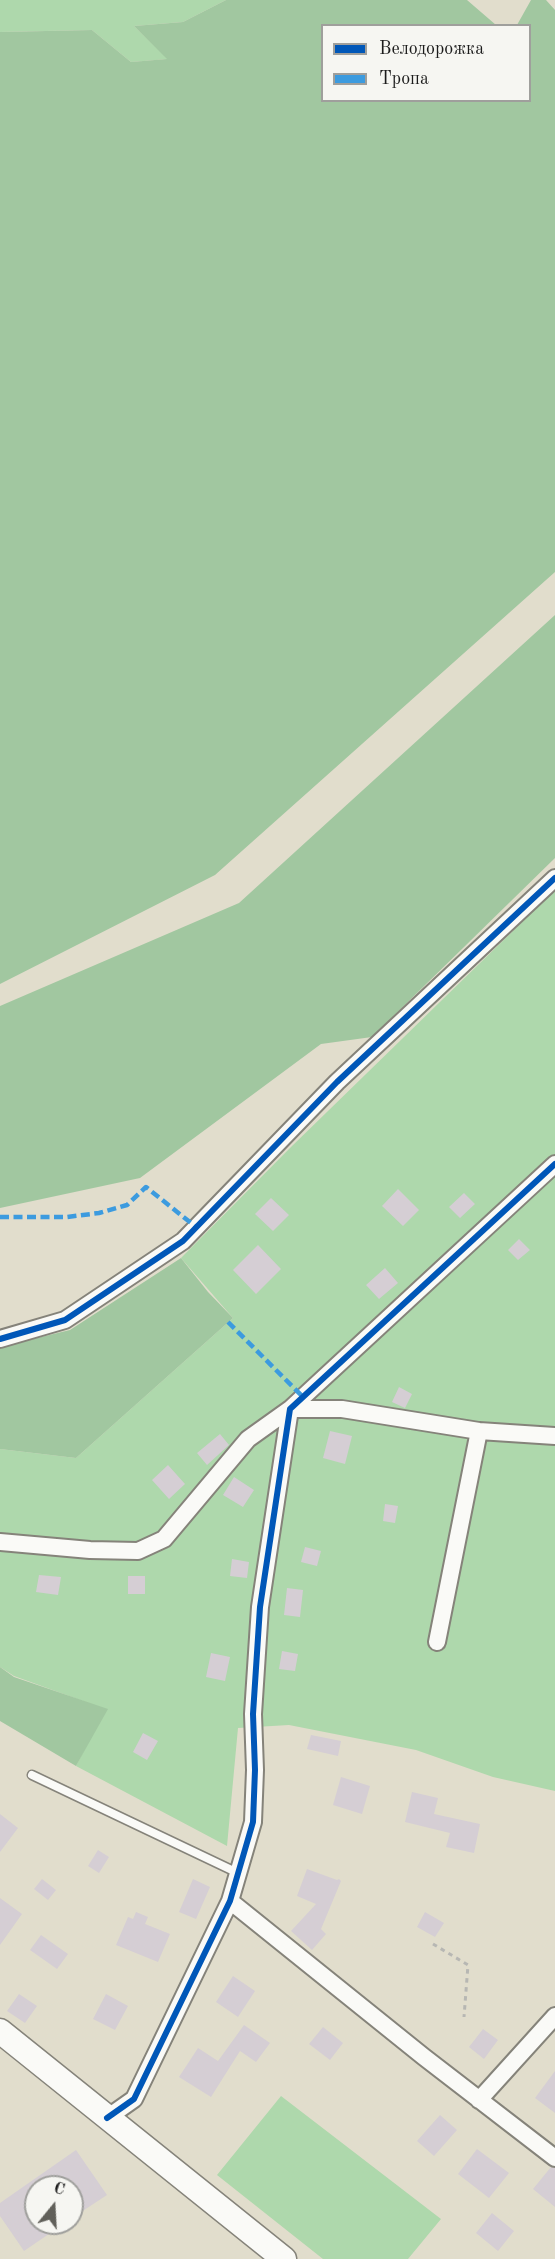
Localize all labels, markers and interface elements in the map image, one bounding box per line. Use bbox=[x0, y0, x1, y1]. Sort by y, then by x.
legend bbox=[321, 24, 531, 102]
text: Велодорожка bbox=[379, 40, 484, 58]
text: Тропа bbox=[379, 70, 429, 88]
north arrow bbox=[24, 2175, 84, 2235]
text: С bbox=[51, 2181, 66, 2199]

